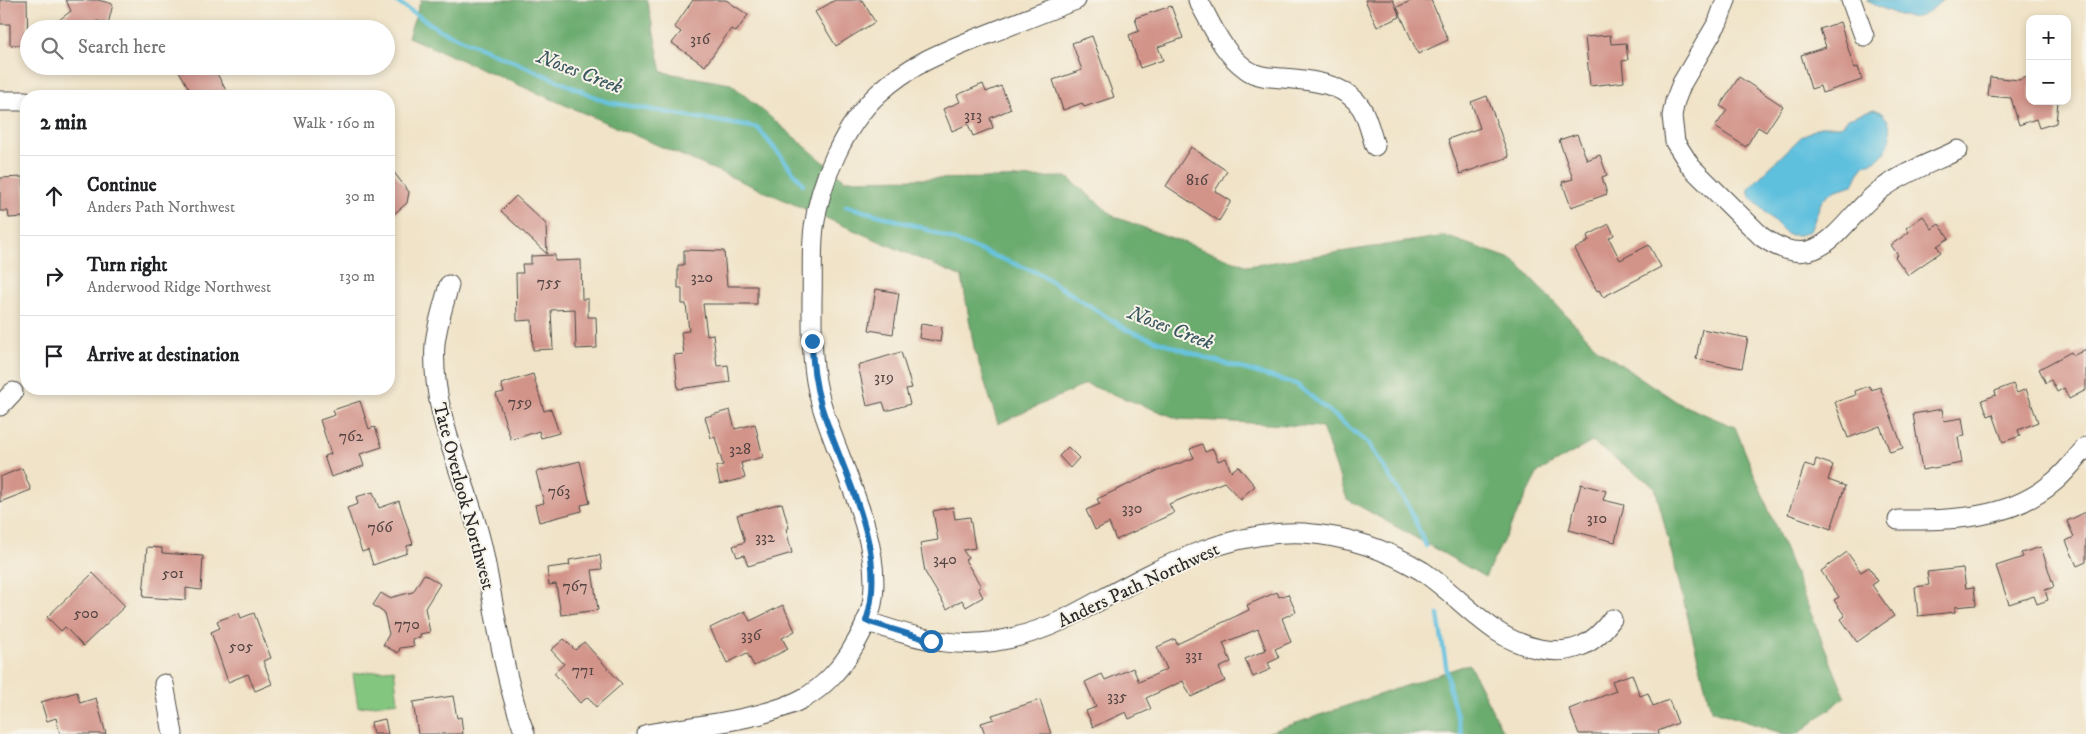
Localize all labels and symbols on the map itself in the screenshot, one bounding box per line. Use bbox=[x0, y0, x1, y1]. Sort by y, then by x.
house number: 316 bbox=[690, 29, 711, 49]
water label: Noses Creek bbox=[532, 44, 626, 100]
house number: 313 bbox=[964, 105, 982, 125]
house number: 816 bbox=[1186, 170, 1209, 190]
house number: 320 bbox=[691, 267, 713, 287]
house number: 755 bbox=[537, 272, 561, 292]
water label: Noses Creek bbox=[1123, 300, 1217, 356]
route end bbox=[801, 330, 824, 353]
house number: 319 bbox=[874, 367, 894, 387]
house number: 759 bbox=[508, 392, 532, 412]
street label: Tate Overlook Northwest bbox=[427, 400, 500, 592]
house number: 762 bbox=[339, 426, 363, 446]
house number: 328 bbox=[729, 439, 751, 459]
house number: 763 bbox=[548, 481, 570, 501]
house number: 330 bbox=[1122, 498, 1142, 518]
house number: 310 bbox=[1587, 508, 1607, 528]
house number: 766 bbox=[367, 517, 393, 537]
house number: 332 bbox=[755, 527, 775, 547]
street label: Anders Path Northwest bbox=[1054, 538, 1223, 633]
house number: 340 bbox=[933, 549, 957, 569]
house number: 501 bbox=[162, 563, 184, 583]
house number: 767 bbox=[562, 576, 588, 596]
house number: 500 bbox=[73, 603, 99, 623]
house number: 770 bbox=[394, 614, 420, 634]
house number: 336 bbox=[741, 625, 762, 645]
route start bbox=[920, 630, 943, 653]
house number: 505 bbox=[229, 636, 253, 656]
house number: 331 bbox=[1185, 645, 1203, 665]
house number: 771 bbox=[572, 660, 594, 680]
house number: 335 bbox=[1107, 686, 1127, 706]

